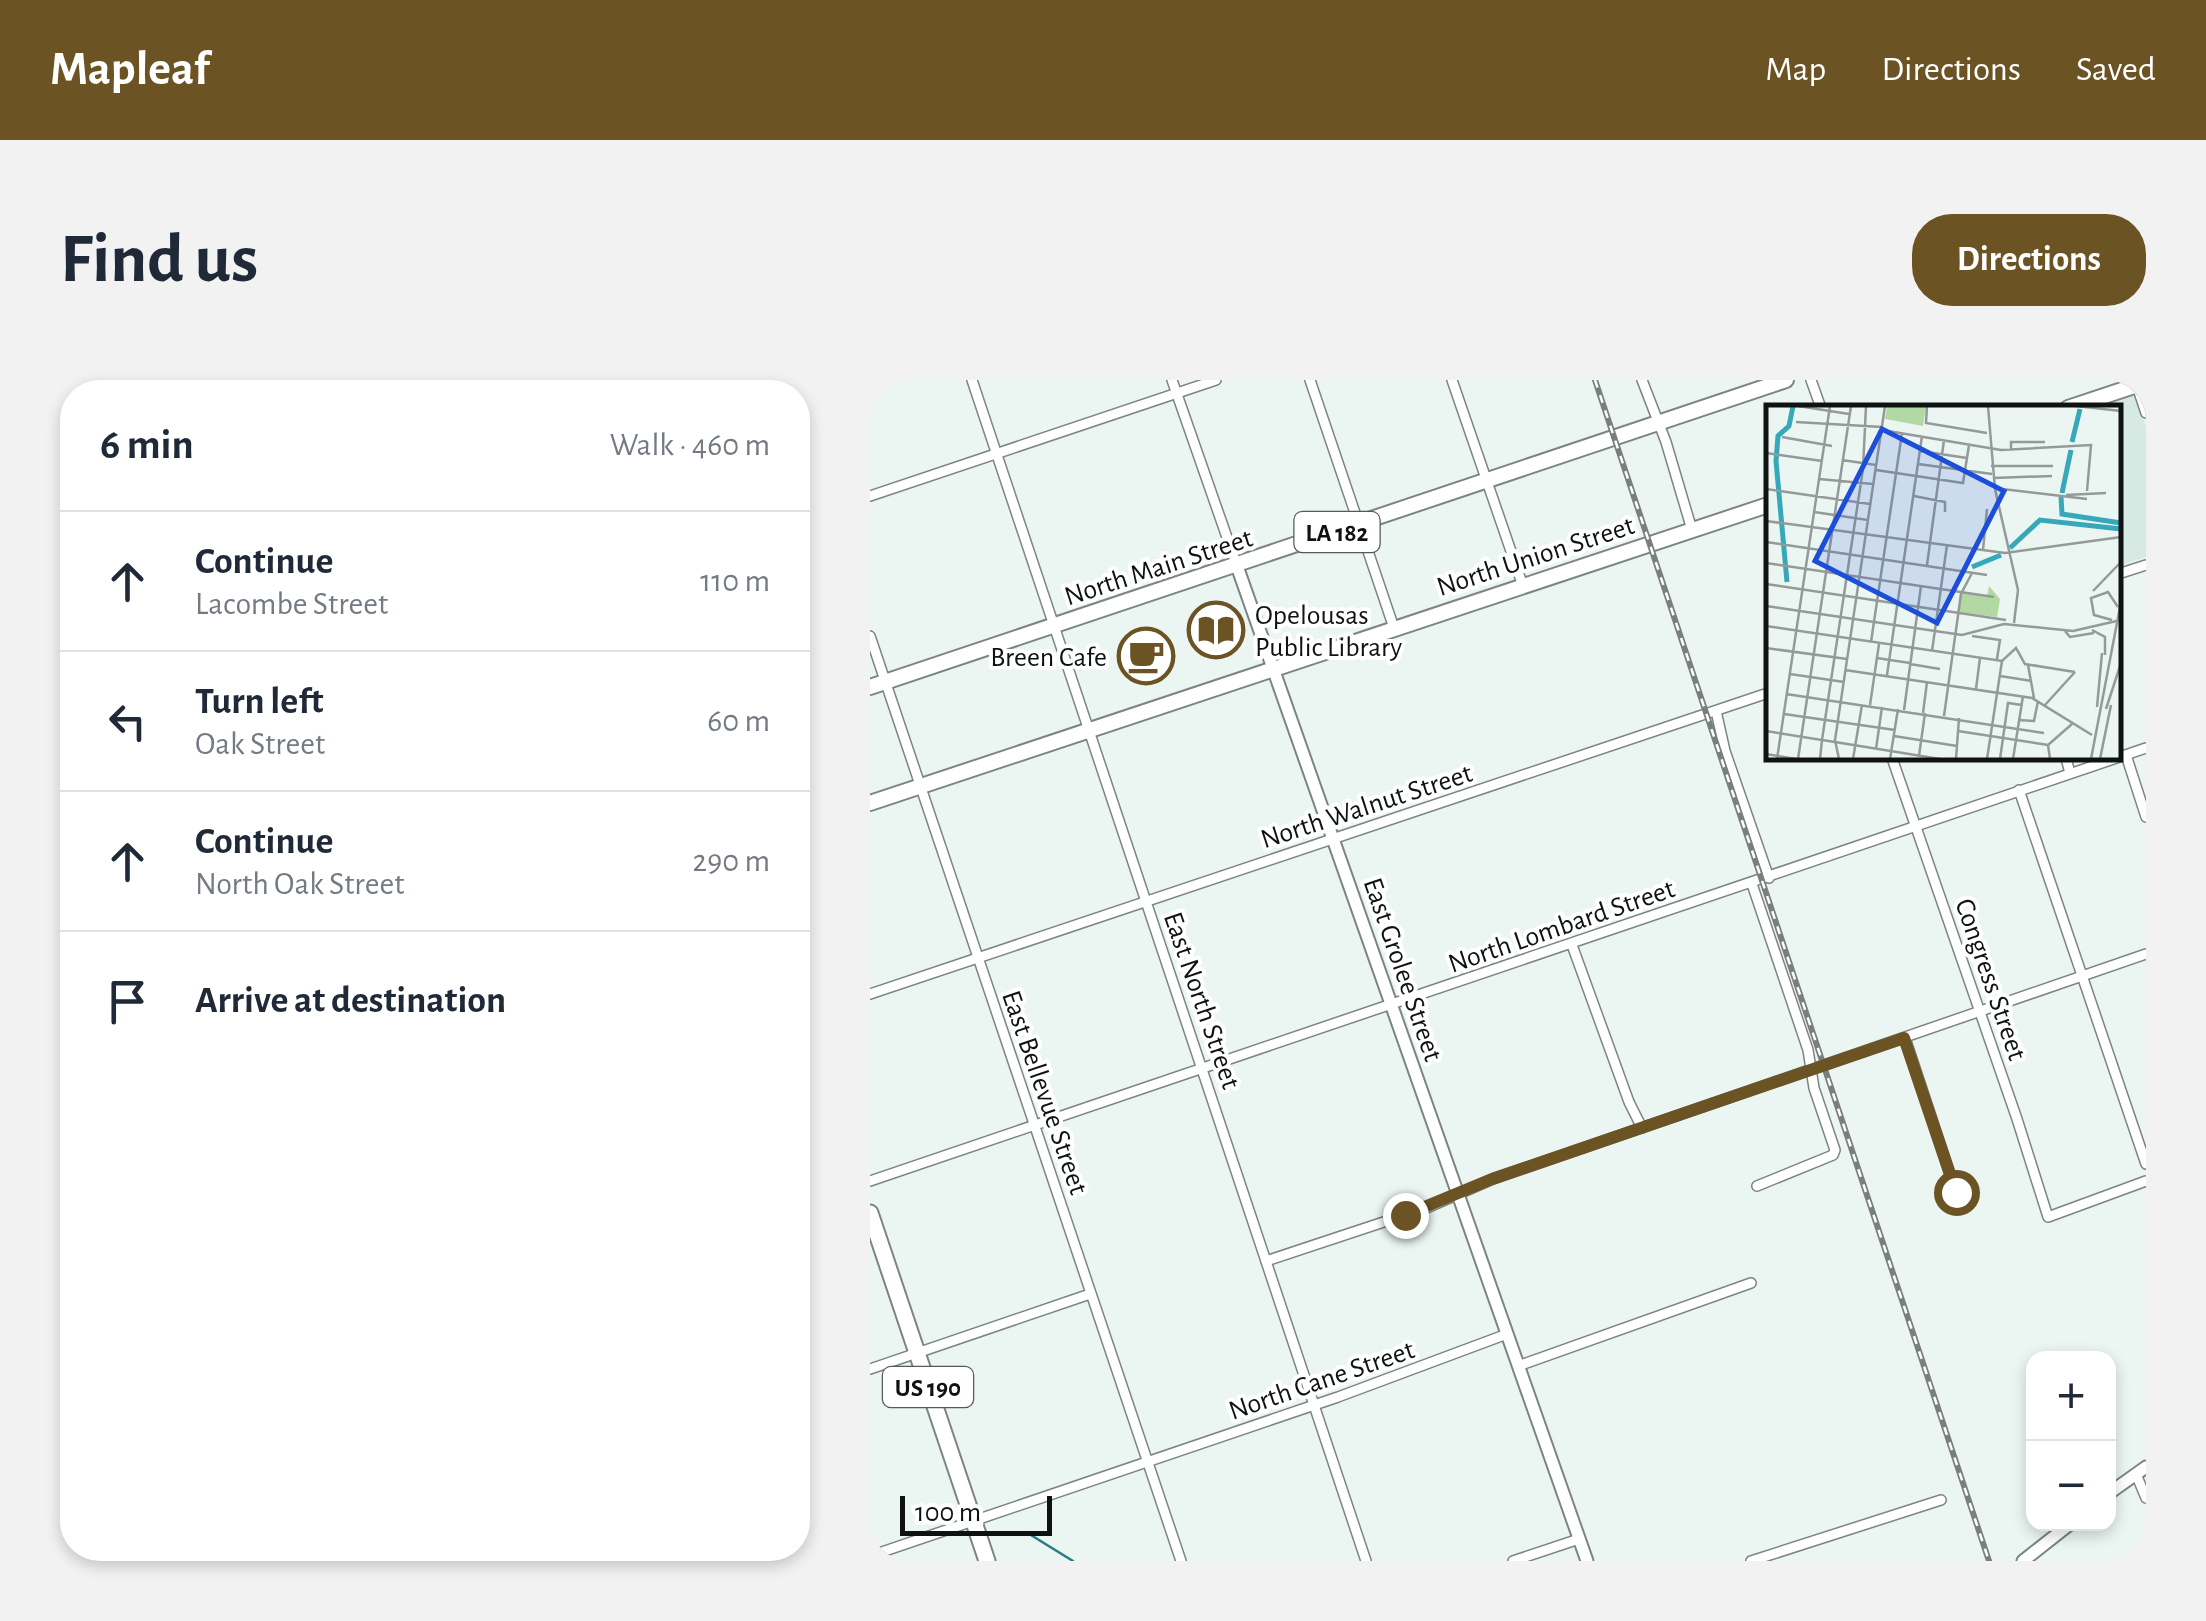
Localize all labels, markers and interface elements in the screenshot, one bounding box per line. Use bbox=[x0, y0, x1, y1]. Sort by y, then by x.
text: Mapleaf bbox=[50, 46, 209, 94]
text: Map bbox=[1765, 52, 1826, 87]
text: Directions bbox=[1881, 52, 2021, 87]
text: Saved bbox=[2076, 52, 2156, 87]
button: Directions bbox=[1912, 214, 2146, 306]
text: Find us bbox=[60, 225, 258, 295]
inset map bbox=[1766, 405, 2121, 760]
text: 6 min bbox=[100, 424, 194, 466]
text: Walk · 460 m bbox=[610, 429, 770, 461]
road number: LA 182 bbox=[1294, 512, 1380, 552]
street label: North Union Street bbox=[1433, 512, 1638, 602]
street label: North Main Street bbox=[1061, 524, 1256, 611]
text: Continue bbox=[195, 543, 333, 581]
icon: ahead bbox=[100, 554, 155, 609]
text: 110 m bbox=[700, 565, 770, 597]
text: Lacombe Street bbox=[195, 588, 388, 620]
library icon: Opelousas Public Library bbox=[1186, 600, 1246, 660]
place label: Opelousas Public Library bbox=[1255, 602, 1402, 662]
cafe icon: Breen Cafe bbox=[1116, 626, 1176, 686]
place label: Breen Cafe bbox=[990, 644, 1107, 672]
text: Turn left bbox=[195, 683, 323, 721]
icon: left bbox=[100, 694, 155, 749]
text: 60 m bbox=[707, 705, 770, 737]
text: Oak Street bbox=[195, 728, 325, 760]
street label: North Walnut Street bbox=[1257, 759, 1476, 854]
text: Continue bbox=[195, 823, 333, 861]
icon: ahead bbox=[100, 834, 155, 889]
text: 290 m bbox=[693, 845, 770, 877]
text: North Oak Street bbox=[195, 868, 404, 900]
street label: East Grolee Street bbox=[1358, 874, 1447, 1065]
street label: North Lombard Street bbox=[1445, 875, 1679, 979]
street label: Congress Street bbox=[1949, 895, 2031, 1064]
street label: East North Street bbox=[1158, 909, 1244, 1093]
icon: arrive bbox=[100, 974, 155, 1029]
text: Arrive at destination bbox=[195, 982, 506, 1020]
street label: East Bellevue Street bbox=[996, 987, 1092, 1198]
route start bbox=[1934, 1170, 1980, 1216]
route end bbox=[1383, 1193, 1429, 1239]
street label: North Cane Street bbox=[1225, 1336, 1418, 1426]
map controls bbox=[2026, 1351, 2116, 1531]
button: + bbox=[2026, 1351, 2116, 1441]
road number: US 190 bbox=[883, 1367, 973, 1407]
button: − bbox=[2026, 1441, 2116, 1531]
scale bar bbox=[900, 1491, 1052, 1536]
text: 100 m bbox=[915, 1499, 981, 1527]

